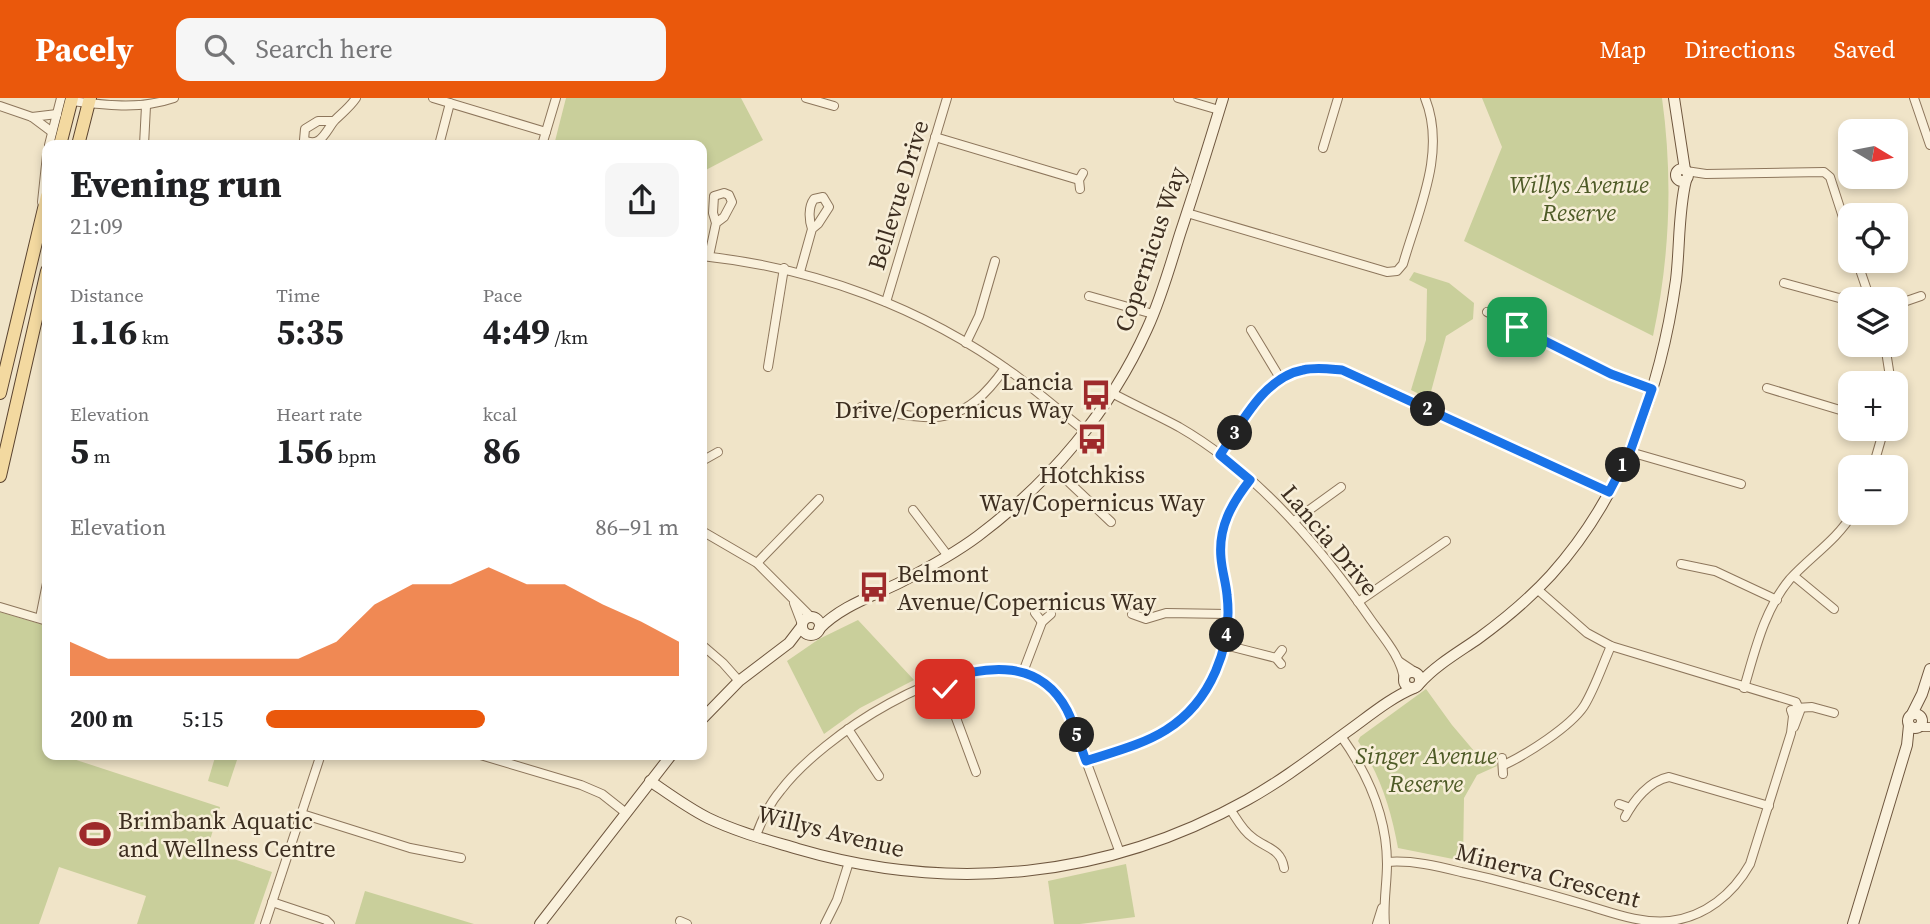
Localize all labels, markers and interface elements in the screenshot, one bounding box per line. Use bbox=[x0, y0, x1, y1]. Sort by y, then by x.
search box bbox=[176, 18, 666, 81]
text: Pacely bbox=[35, 27, 134, 72]
icon: search bbox=[200, 30, 238, 68]
text: Search here bbox=[256, 31, 393, 67]
text: Map bbox=[1599, 33, 1646, 66]
text: Directions bbox=[1684, 33, 1795, 66]
text: Saved bbox=[1833, 33, 1895, 66]
street label: Bellevue Drive bbox=[860, 116, 936, 274]
north arrow bbox=[1838, 119, 1908, 189]
map controls bbox=[1838, 119, 1908, 525]
text: Evening run bbox=[70, 158, 282, 210]
street label: Copernicus Way bbox=[1106, 161, 1194, 336]
button: share bbox=[605, 163, 679, 237]
park label: Willys Avenue Reserve bbox=[1509, 168, 1649, 229]
button: locate bbox=[1838, 203, 1908, 273]
text: 21:09 bbox=[70, 210, 123, 242]
text: Distance bbox=[70, 282, 144, 308]
text: Time bbox=[276, 282, 320, 308]
text: Pace bbox=[483, 282, 522, 308]
button: layers bbox=[1838, 287, 1908, 357]
pin bbox=[1487, 297, 1547, 357]
text: 1.16 bbox=[70, 308, 137, 356]
text: 5:35 bbox=[276, 308, 344, 356]
text: 4:49 bbox=[483, 308, 550, 356]
icon: arrive bbox=[1498, 308, 1536, 346]
text: km bbox=[137, 324, 169, 350]
text: /km bbox=[550, 324, 588, 350]
place label: Lancia Drive/Copernicus Way bbox=[835, 365, 1074, 426]
button: + bbox=[1838, 371, 1908, 441]
bus stop icon: Lancia Drive/Copernicus Way bbox=[1079, 378, 1113, 412]
pin: 2 bbox=[1410, 392, 1446, 426]
text: 2 bbox=[1422, 395, 1433, 421]
text: Elevation bbox=[70, 401, 149, 427]
text: Heart rate bbox=[276, 401, 362, 427]
text: kcal bbox=[483, 401, 517, 427]
pin: 3 bbox=[1218, 416, 1252, 450]
text: 3 bbox=[1229, 419, 1240, 445]
bus stop icon: Hotchkiss Way/Copernicus Way bbox=[1075, 422, 1109, 456]
text: 5 bbox=[70, 427, 89, 475]
text: 156 bbox=[276, 427, 333, 475]
text: 86 bbox=[483, 427, 521, 475]
text: m bbox=[89, 443, 111, 469]
text: bpm bbox=[333, 443, 377, 469]
pin: 1 bbox=[1606, 448, 1640, 482]
text: 1 bbox=[1617, 451, 1628, 477]
button: − bbox=[1838, 455, 1908, 525]
place label: Hotchkiss Way/Copernicus Way bbox=[979, 458, 1205, 519]
street label: Lancia Drive bbox=[1274, 478, 1386, 602]
text: Elevation bbox=[70, 511, 166, 543]
text: 86–91 m bbox=[595, 511, 679, 543]
place label: Belmont Avenue/Copernicus Way bbox=[897, 557, 1157, 618]
bus stop icon: Belmont Avenue/Copernicus Way bbox=[857, 570, 891, 604]
pin: 4 bbox=[1210, 618, 1244, 652]
text: 4 bbox=[1221, 621, 1232, 647]
pin bbox=[915, 659, 975, 719]
icon: check bbox=[926, 670, 964, 708]
text: 200 m bbox=[70, 703, 133, 735]
text: 5:15 bbox=[182, 703, 223, 735]
pin: 5 bbox=[1060, 718, 1094, 752]
text: 5 bbox=[1071, 721, 1082, 747]
park label: Singer Avenue Reserve bbox=[1355, 739, 1497, 800]
street label: Willys Avenue bbox=[754, 797, 908, 865]
place label: Brimbank Aquatic and Wellness Centre bbox=[118, 804, 336, 865]
sports icon: Brimbank Aquatic and Wellness Centre bbox=[78, 817, 112, 851]
street label: Minerva Crescent bbox=[1452, 835, 1644, 915]

